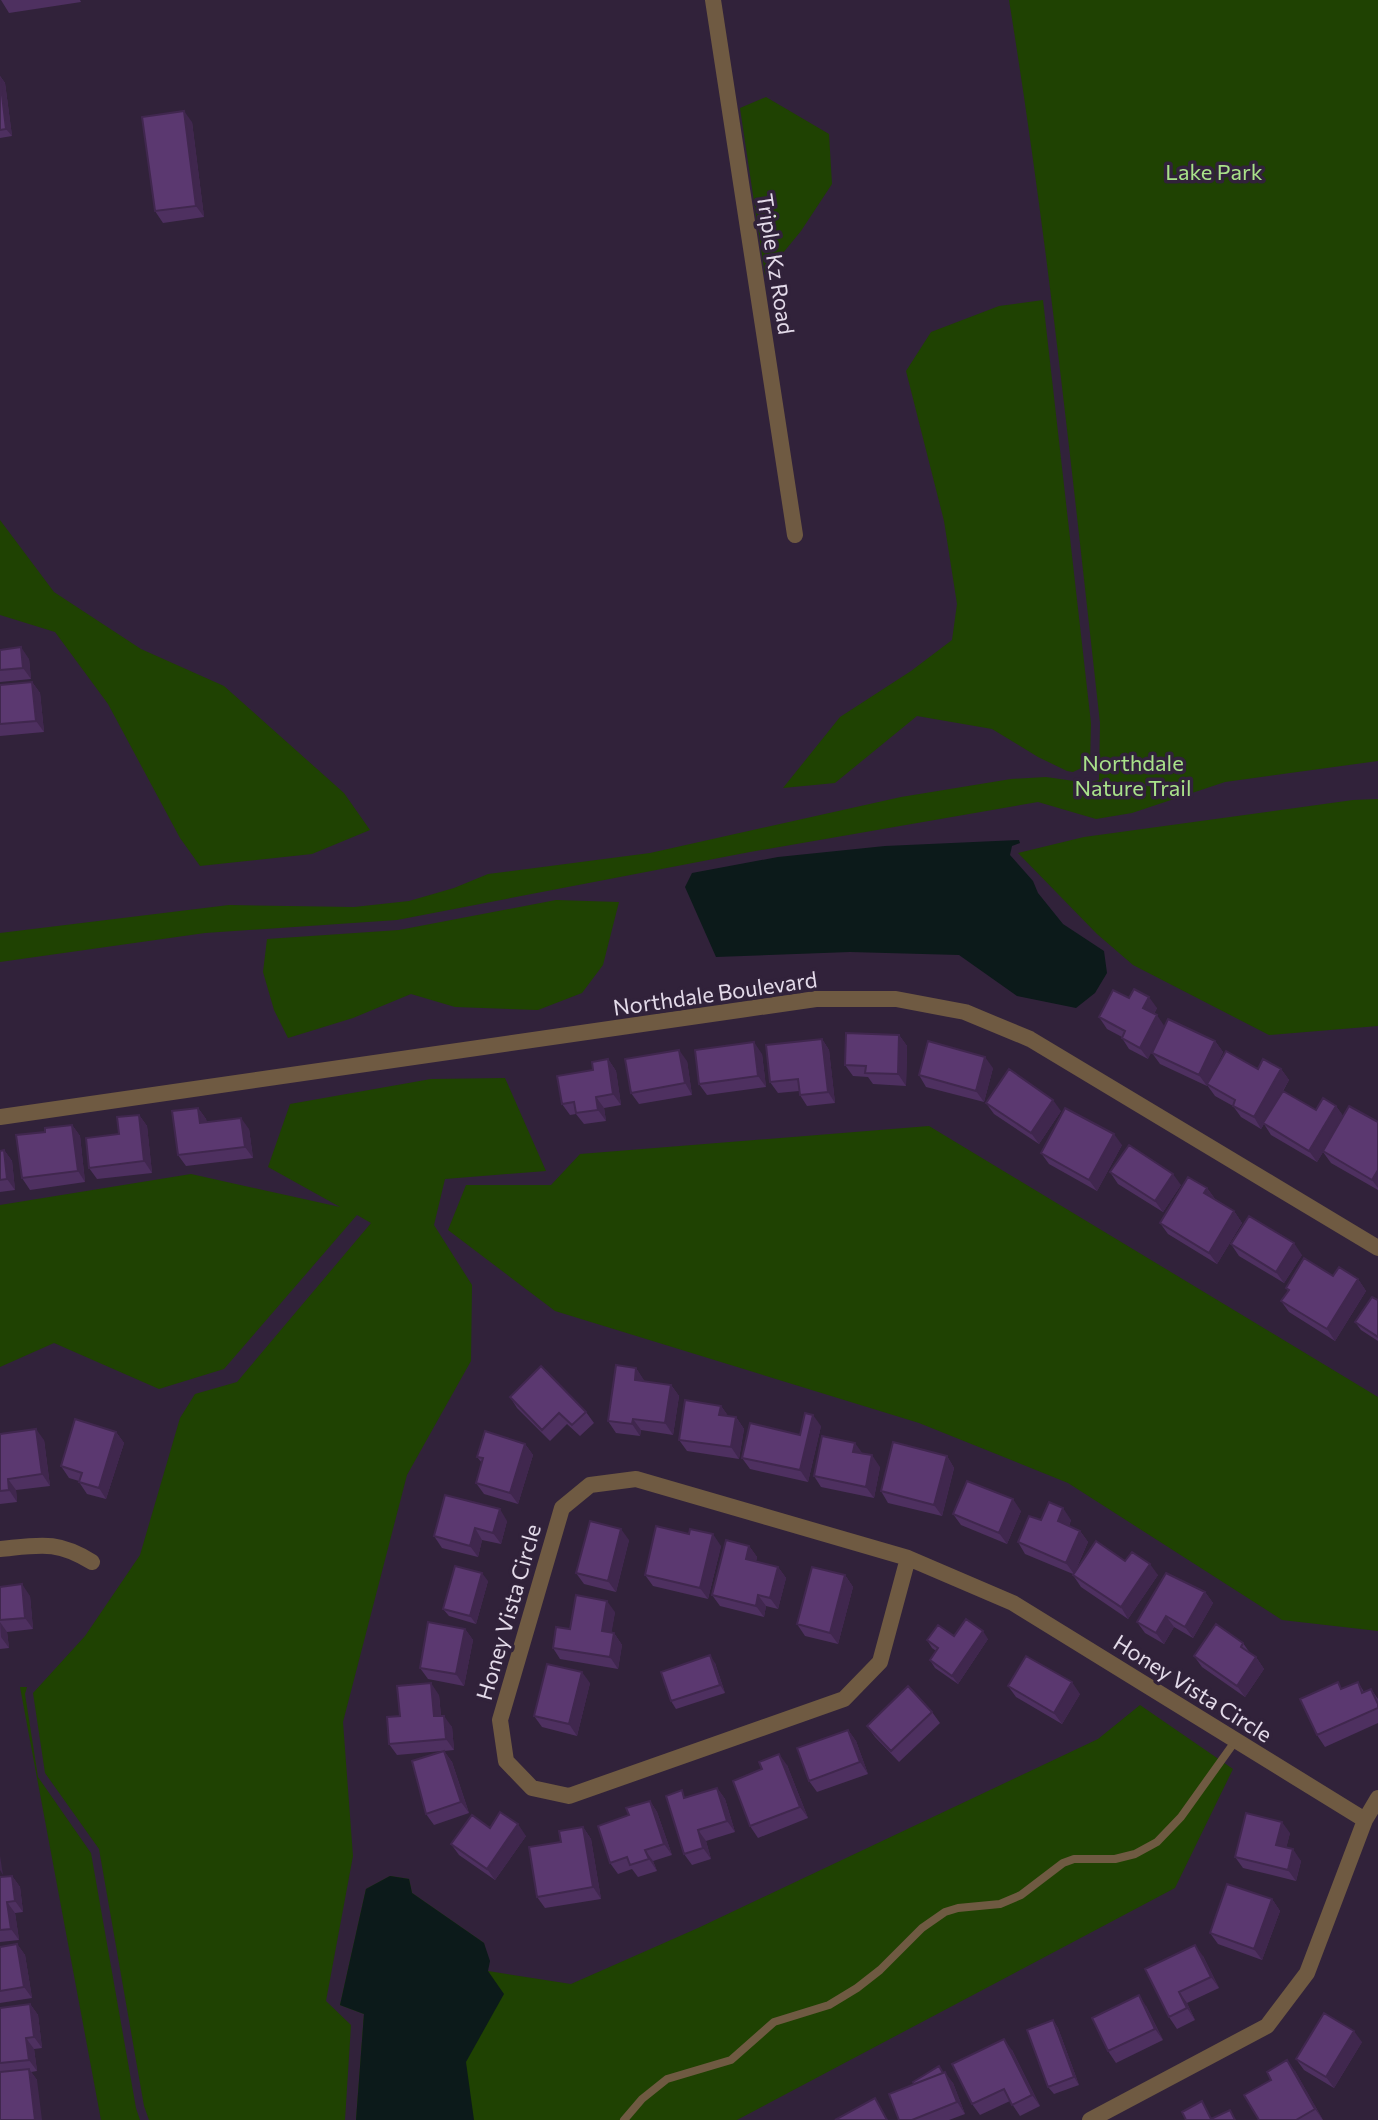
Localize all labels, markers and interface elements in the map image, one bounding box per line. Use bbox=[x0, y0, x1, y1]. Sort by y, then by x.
park label: Lake Park bbox=[1165, 158, 1263, 185]
street label: Triple Kz Road bbox=[752, 192, 800, 336]
park label: Northdale Nature Trail bbox=[1074, 749, 1192, 801]
street label: Northdale Boulevard bbox=[611, 965, 819, 1021]
street label: Honey Vista Circle bbox=[470, 1521, 546, 1703]
street label: Honey Vista Circle bbox=[1109, 1628, 1277, 1748]

